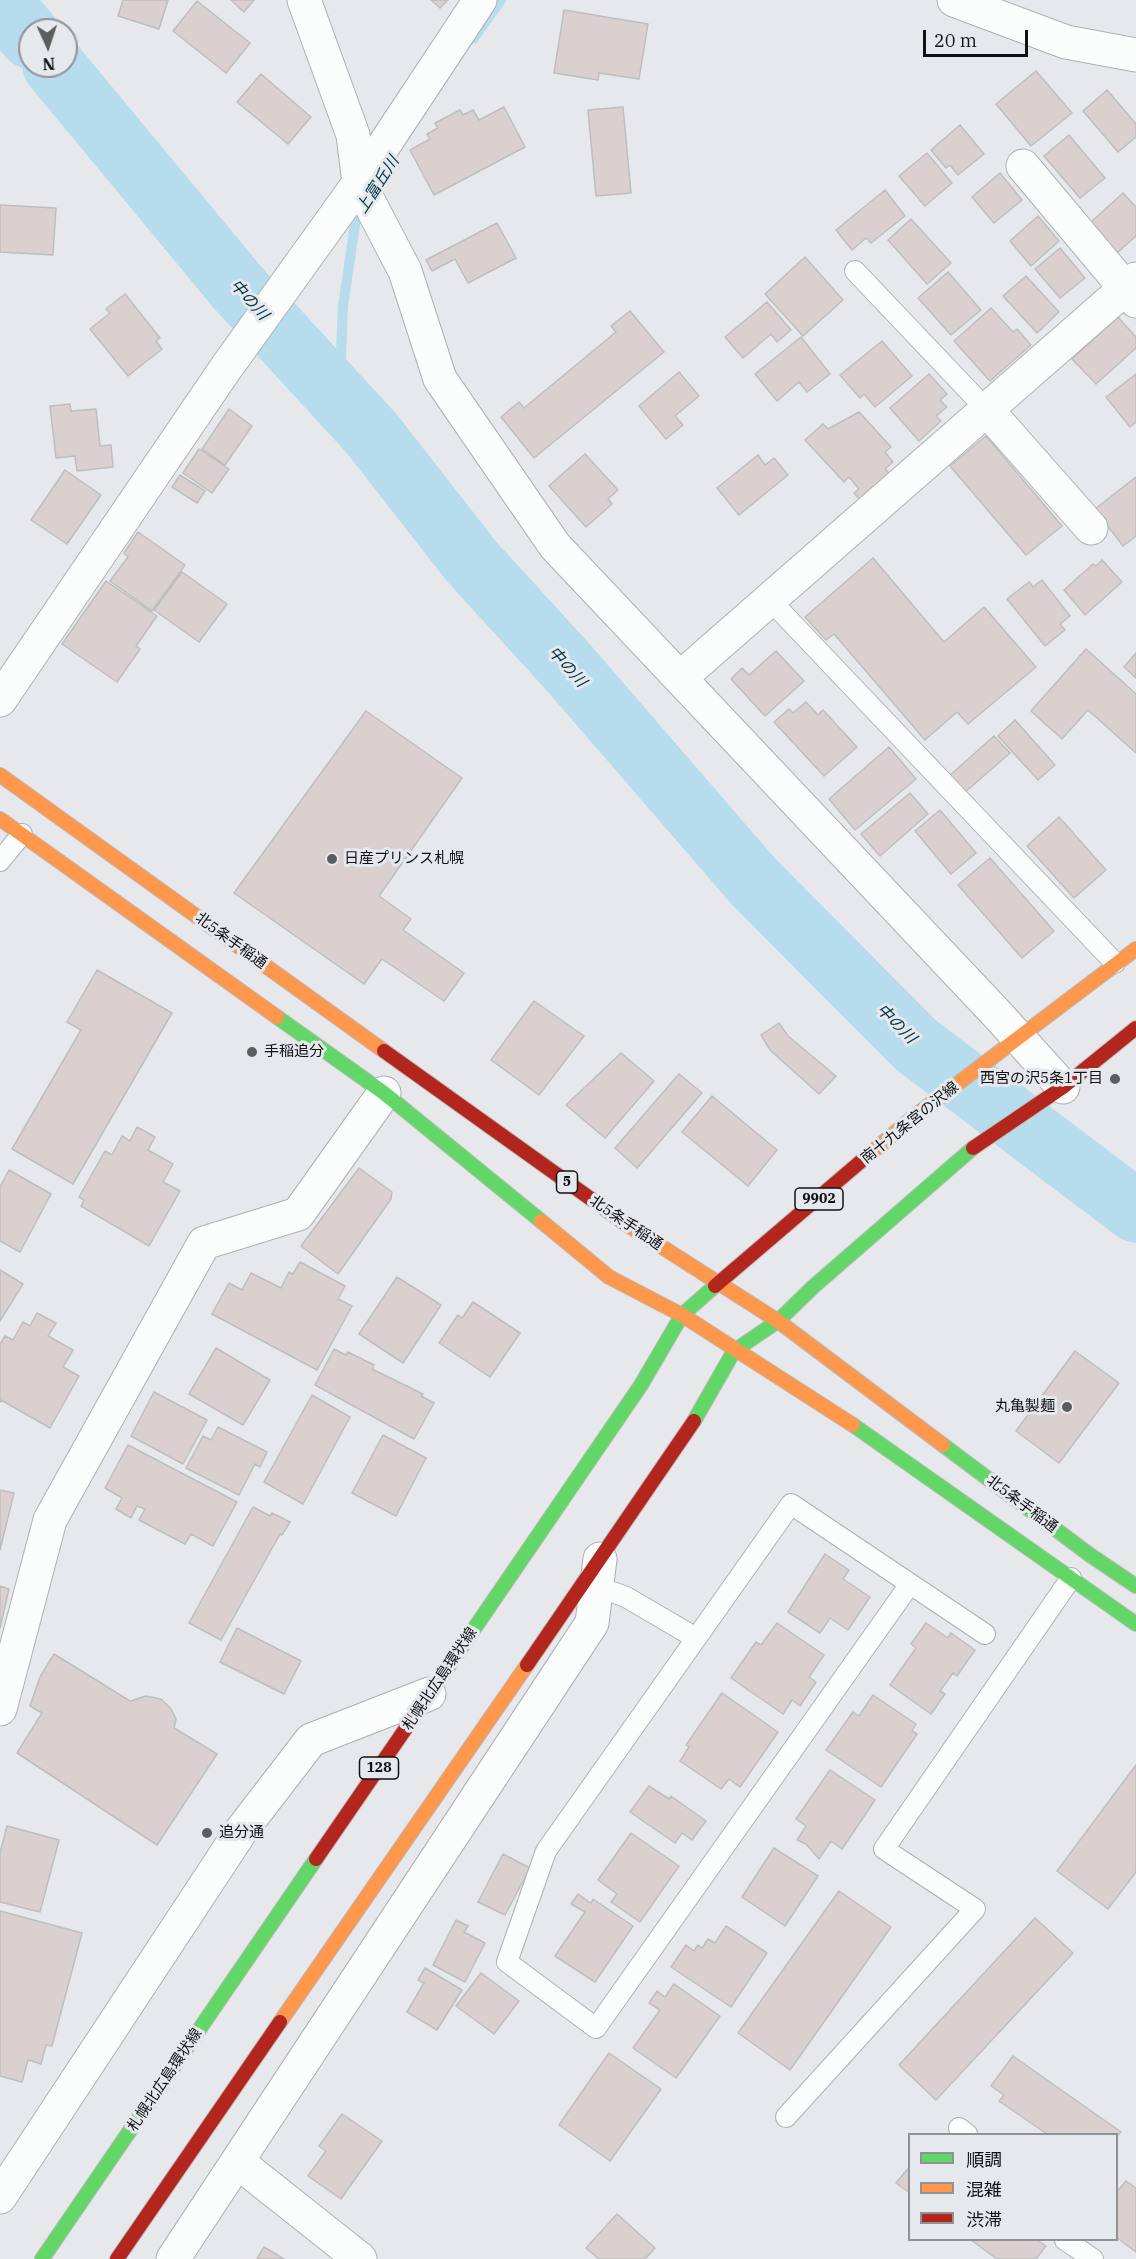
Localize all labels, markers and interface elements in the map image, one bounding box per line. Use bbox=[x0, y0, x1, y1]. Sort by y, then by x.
north arrow bbox=[18, 18, 78, 78]
scale bar bbox=[926, 18, 1031, 56]
text: 20 m bbox=[934, 29, 977, 52]
text: N bbox=[42, 54, 56, 74]
water label: 上富丘川 bbox=[353, 153, 403, 217]
water label: 中の川 bbox=[226, 276, 272, 324]
water label: 中の川 bbox=[544, 643, 590, 691]
place label: 日産プリンス札幌 bbox=[344, 850, 464, 868]
marker: 日産プリンス札幌 bbox=[325, 852, 339, 866]
street label: 北5条手稲通 bbox=[192, 909, 270, 973]
water label: 中の川 bbox=[872, 1000, 920, 1048]
place label: 手稲追分 bbox=[264, 1043, 324, 1061]
marker: 手稲追分 bbox=[245, 1045, 259, 1059]
place label: 西宮の沢5条1丁目 bbox=[980, 1070, 1103, 1088]
marker: 西宮の沢5条1丁目 bbox=[1108, 1072, 1122, 1086]
street label: 南十九条宮の沢線 bbox=[858, 1078, 962, 1168]
road number: 5 bbox=[556, 1171, 578, 1193]
road number: 9902 bbox=[795, 1188, 843, 1210]
street label: 北5条手稲通 bbox=[586, 1192, 666, 1254]
place label: 丸亀製麺 bbox=[995, 1398, 1055, 1416]
marker: 丸亀製麺 bbox=[1060, 1400, 1074, 1414]
street label: 北5条手稲通 bbox=[983, 1472, 1061, 1536]
street label: 札幌北広島環状線 bbox=[399, 1624, 481, 1734]
road number: 128 bbox=[360, 1757, 398, 1779]
place label: 追分通 bbox=[219, 1824, 264, 1842]
marker: 追分通 bbox=[200, 1826, 214, 1840]
street label: 札幌北広島環状線 bbox=[124, 2025, 206, 2135]
legend bbox=[908, 2133, 1118, 2241]
text: 順調 bbox=[966, 2148, 1002, 2171]
text: 混雑 bbox=[966, 2178, 1002, 2201]
text: 渋滞 bbox=[966, 2208, 1002, 2231]

